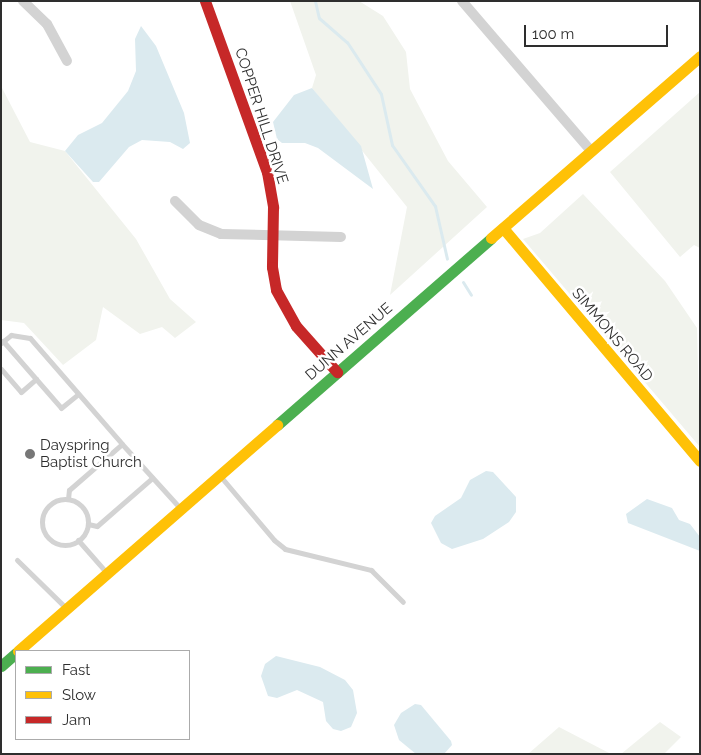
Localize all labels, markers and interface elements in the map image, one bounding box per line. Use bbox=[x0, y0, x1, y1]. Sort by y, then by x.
scale bar bbox=[526, 15, 670, 47]
text: 100 m bbox=[532, 25, 574, 43]
street label: COPPER HILL DRIVE bbox=[230, 45, 292, 187]
street label: SIMMONS ROAD bbox=[568, 285, 656, 385]
street label: DUNN AVENUE bbox=[302, 299, 396, 385]
place label: Dayspring Baptist Church bbox=[40, 436, 142, 471]
marker: Dayspring Baptist Church bbox=[24, 448, 36, 460]
legend bbox=[15, 650, 190, 740]
text: Fast bbox=[62, 661, 90, 679]
text: Slow bbox=[62, 686, 96, 704]
text: Jam bbox=[62, 711, 91, 729]

